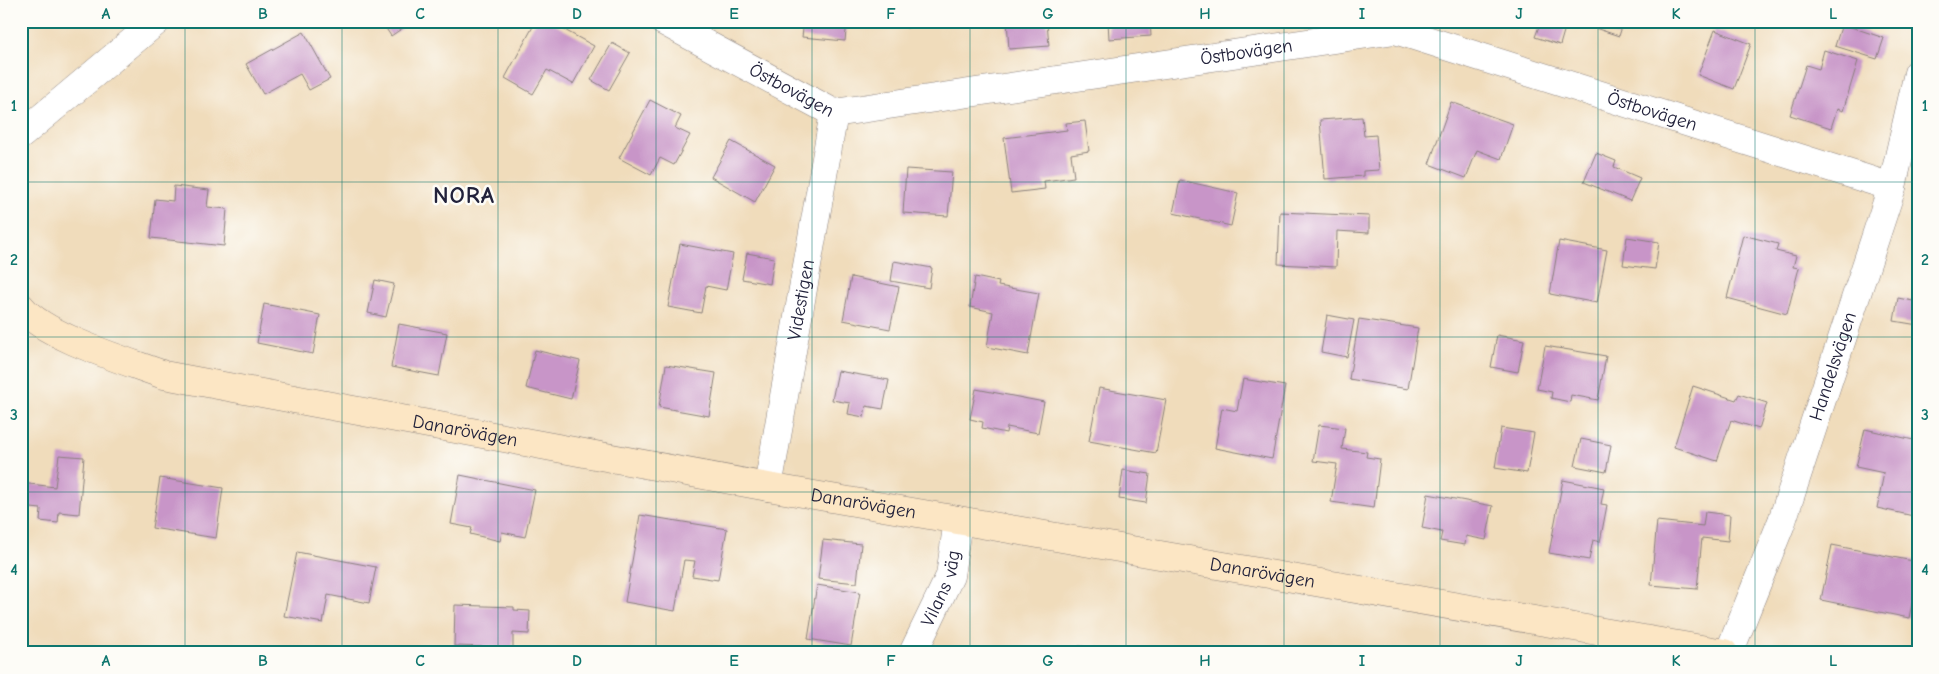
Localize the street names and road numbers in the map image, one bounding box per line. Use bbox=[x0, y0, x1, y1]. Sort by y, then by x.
street label: Östbovägen bbox=[1199, 34, 1294, 70]
street label: Östbovägen bbox=[745, 58, 838, 122]
street label: Östbovägen bbox=[1604, 87, 1700, 136]
street label: Videstigen bbox=[783, 258, 819, 342]
street label: Handelsvägen bbox=[1805, 309, 1861, 424]
street label: Danarövägen bbox=[411, 410, 519, 451]
street label: Danarövägen bbox=[809, 484, 918, 524]
street label: Vilans väg bbox=[916, 549, 965, 630]
street label: Danarövägen bbox=[1208, 553, 1317, 593]

